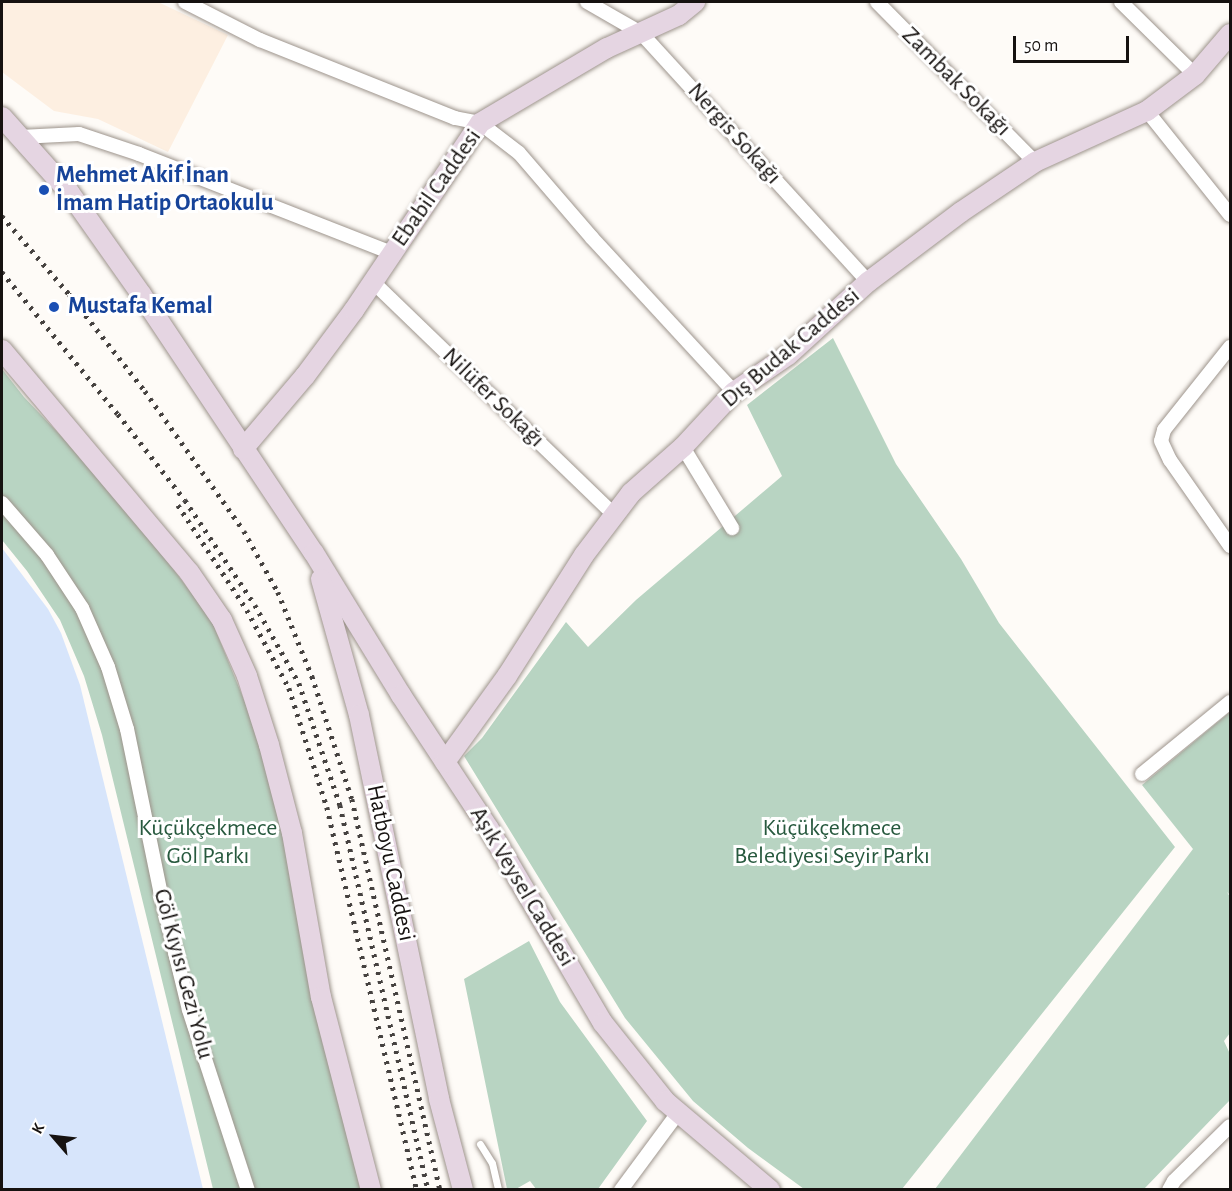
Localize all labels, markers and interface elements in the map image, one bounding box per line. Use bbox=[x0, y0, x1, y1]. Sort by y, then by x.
street label: Zambak Sokağı bbox=[895, 21, 1017, 143]
scale bar bbox=[1016, 24, 1132, 62]
text: 50 m bbox=[1024, 37, 1058, 55]
street label: Nergis Sokağı bbox=[681, 77, 787, 191]
street label: Ebabil Caddesi bbox=[386, 124, 488, 252]
place label: Mehmet Akif İnan İmam Hatip Ortaokulu bbox=[56, 162, 273, 218]
marker: Mehmet Akif İnan İmam Hatip Ortaokulu bbox=[37, 183, 51, 197]
street label: Dış Budak Caddesi bbox=[716, 282, 866, 414]
place label: Mustafa Kemal bbox=[68, 293, 213, 321]
marker: Mustafa Kemal bbox=[45, 298, 63, 316]
street label: Nilüfer Sokağı bbox=[436, 342, 550, 454]
street label: Hatboyu Caddesi bbox=[359, 782, 421, 944]
street label: Aşık Veysel Caddesi bbox=[463, 802, 581, 972]
park label: Küçükçekmece Göl Parkı bbox=[139, 815, 277, 871]
park label: Küçükçekmece Belediyesi Seyir Parkı bbox=[734, 815, 930, 871]
street label: Göl Kıyısı Gezi Yolu bbox=[146, 886, 220, 1062]
north arrow bbox=[24, 1107, 84, 1167]
text: K bbox=[29, 1121, 47, 1136]

